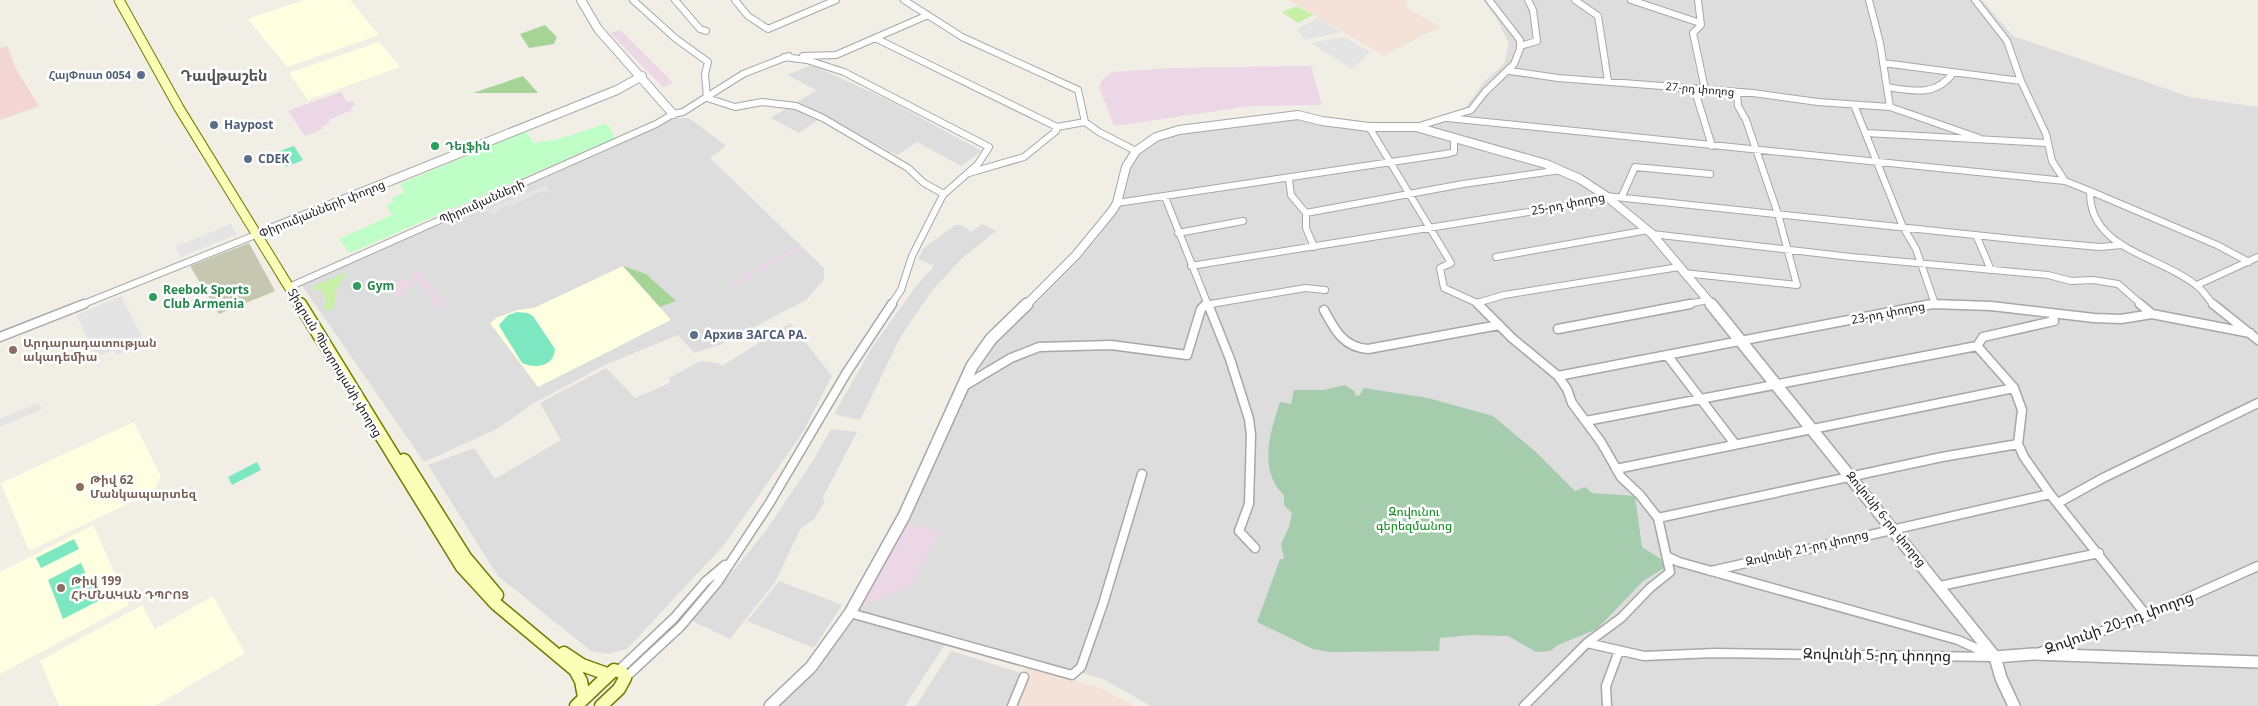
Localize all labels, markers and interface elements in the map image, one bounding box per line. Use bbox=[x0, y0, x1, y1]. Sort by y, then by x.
district label: Դավթաշեն bbox=[180, 65, 268, 85]
place label: ՀայՓոստ 0054 bbox=[49, 67, 132, 82]
marker: ՀայՓոստ 0054 bbox=[135, 69, 147, 81]
street label: 27-րդ փողոց bbox=[1665, 78, 1735, 99]
place label: Haypost bbox=[224, 116, 273, 133]
marker: Haypost bbox=[208, 119, 220, 131]
place label: Դելֆին bbox=[445, 137, 490, 154]
marker: Դելֆին bbox=[429, 140, 441, 152]
place label: CDEK bbox=[258, 150, 289, 167]
marker: CDEK bbox=[242, 153, 254, 165]
street label: Փիրումյանների փողոց bbox=[256, 175, 387, 242]
street label: Պիրումյանների bbox=[436, 175, 527, 228]
street label: 25-րդ փողոց bbox=[1529, 188, 1606, 219]
place label: Gym bbox=[367, 277, 394, 294]
marker: Gym bbox=[351, 280, 363, 292]
place label: Reebok Sports Club Armenia bbox=[163, 281, 249, 312]
street label: Տիգրան Պետրոսյանի փողոց bbox=[284, 285, 387, 440]
marker: Reebok Sports Club Armenia bbox=[147, 291, 159, 303]
street label: 23-րդ փողոց bbox=[1849, 297, 1926, 328]
place label: Архив ЗАГСА РА. bbox=[704, 326, 807, 343]
marker: Архив ЗАГСА РА. bbox=[688, 329, 700, 341]
place label: Արդարադատության ակադեմիա bbox=[23, 334, 157, 365]
marker: Արդարադատության ակադեմիա bbox=[7, 344, 19, 356]
street label: Զովունի 6-րդ փողոց bbox=[1842, 467, 1930, 570]
place label: Թիվ 62 Մանկապարտեզ bbox=[90, 471, 198, 502]
marker: Թիվ 62 Մանկապարտեզ bbox=[74, 481, 86, 493]
park label: Զովունու գերեզմանոց bbox=[1376, 503, 1452, 534]
street label: Զովունի 21-րդ փողոց bbox=[1744, 525, 1870, 570]
place label: Թիվ 199 ՀԻՄՆԱԿԱՆ ԴՊՐՈՑ bbox=[71, 572, 189, 603]
marker: Թիվ 199 ՀԻՄՆԱԿԱՆ ԴՊՐՈՑ bbox=[55, 582, 67, 594]
street label: Զովունի 20-րդ փողոց bbox=[2042, 586, 2196, 658]
street label: Զովունի 5-րդ փողոց bbox=[1803, 643, 1951, 665]

